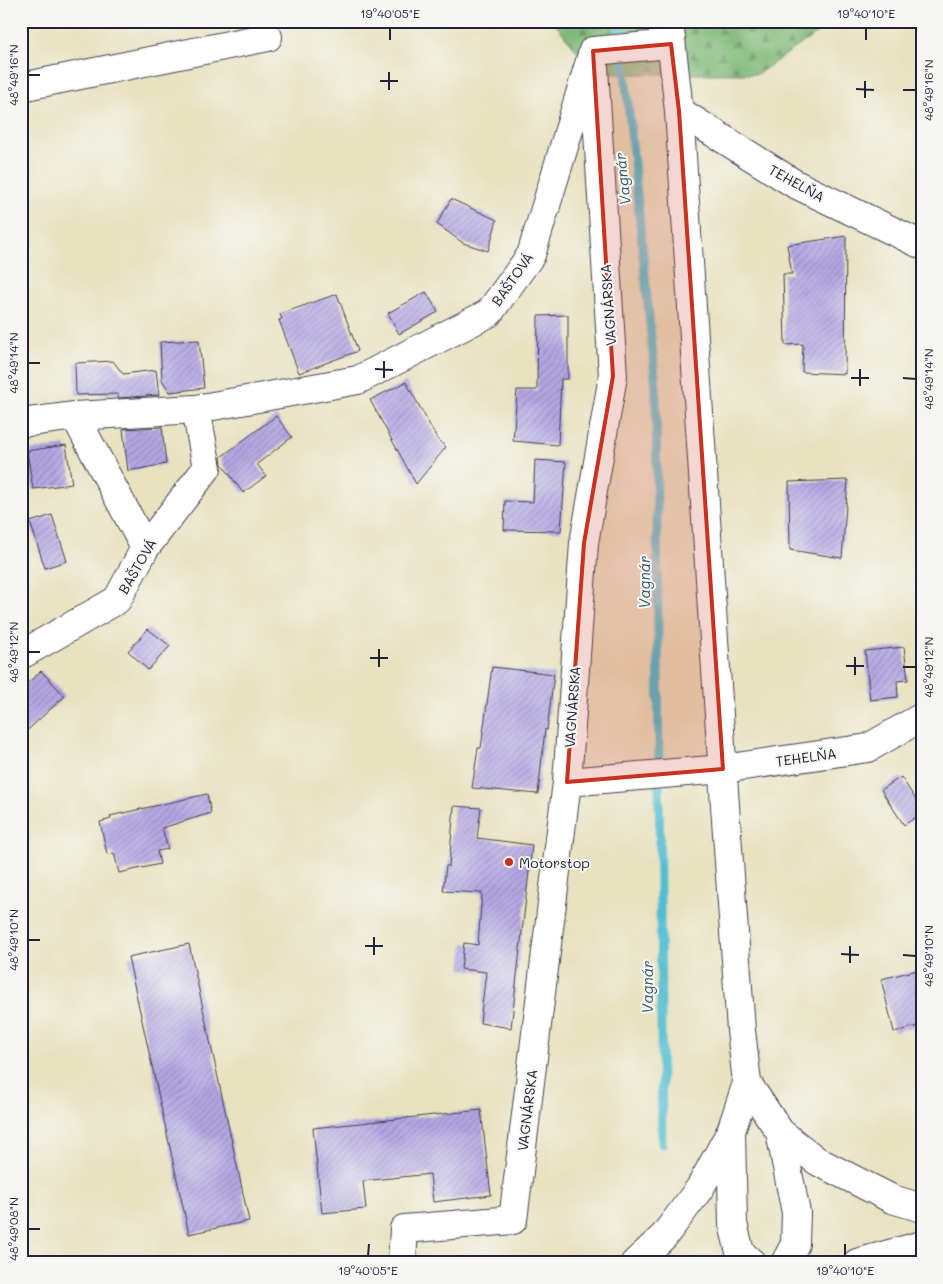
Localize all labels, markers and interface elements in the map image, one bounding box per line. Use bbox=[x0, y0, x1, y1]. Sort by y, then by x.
text: 19°40'05"E bbox=[360, 5, 420, 21]
text: 19°40'10"E bbox=[837, 5, 895, 21]
text: 48°49'16"N bbox=[5, 44, 21, 106]
text: 48°49'16"N bbox=[920, 59, 936, 121]
water label: Vagnár bbox=[609, 151, 635, 207]
street label: TEHELŇA bbox=[766, 160, 828, 206]
street label: BAŠTOVÁ bbox=[487, 248, 537, 310]
street label: VAGNÁRSKA bbox=[596, 263, 620, 347]
text: 48°49'14"N bbox=[5, 332, 21, 394]
text: 48°49'14"N bbox=[920, 348, 936, 410]
street label: BAŠTOVÁ bbox=[113, 535, 161, 597]
water label: Vagnár bbox=[634, 555, 654, 609]
text: 48°49'12"N bbox=[5, 622, 21, 682]
text: 48°49'12"N bbox=[920, 637, 936, 697]
street label: VAGNÁRSKA bbox=[560, 665, 584, 749]
street label: TEHELŇA bbox=[774, 743, 838, 771]
place label: Motorstop bbox=[519, 853, 590, 872]
marker: Motorstop bbox=[503, 856, 515, 868]
text: 48°49'10"N bbox=[5, 909, 21, 971]
text: 48°49'10"N bbox=[920, 925, 936, 987]
water label: Vagnár bbox=[637, 960, 657, 1014]
street label: VAGNÁRSKA bbox=[513, 1068, 541, 1152]
text: 48°49'08"N bbox=[5, 1197, 21, 1261]
text: 19°40'05"E bbox=[338, 1262, 398, 1278]
text: 19°40'10"E bbox=[816, 1262, 874, 1278]

